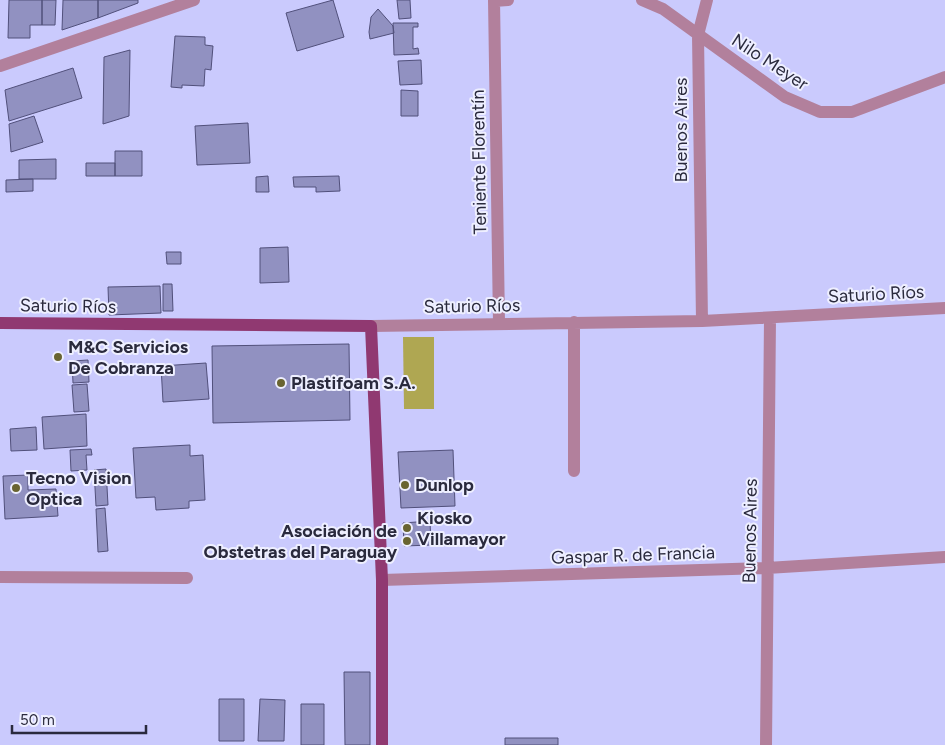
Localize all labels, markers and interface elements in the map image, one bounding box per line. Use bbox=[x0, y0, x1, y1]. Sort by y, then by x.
street label: Nilo Meyer bbox=[728, 29, 812, 95]
street label: Buenos Aires bbox=[670, 78, 692, 182]
street label: Teniente Florentín bbox=[467, 89, 491, 235]
street label: Saturio Ríos bbox=[827, 280, 925, 308]
street label: Saturio Ríos bbox=[20, 294, 116, 318]
street label: Saturio Ríos bbox=[424, 294, 520, 318]
place label: M&C Servicios De Cobranza bbox=[68, 336, 189, 379]
marker: M&C Servicios De Cobranza bbox=[52, 351, 64, 363]
place label: Plastifoam S.A. bbox=[291, 372, 416, 394]
marker: Plastifoam S.A. bbox=[275, 377, 287, 389]
place label: Tecno Vision Optica bbox=[26, 467, 132, 510]
place label: Dunlop bbox=[415, 474, 474, 496]
street label: Buenos Aires bbox=[738, 478, 762, 584]
marker: Dunlop bbox=[399, 479, 411, 491]
marker: Tecno Vision Optica bbox=[10, 482, 22, 494]
place label: Kiosko Villamayor bbox=[417, 507, 506, 550]
place label: Asociación de Obstetras del Paraguay bbox=[204, 520, 398, 563]
marker: Kiosko Villamayor bbox=[401, 522, 413, 534]
marker: Asociación de Obstetras del Paraguay bbox=[401, 535, 413, 547]
street label: Gaspar R. de Francia bbox=[551, 541, 715, 569]
scale bar bbox=[12, 702, 146, 734]
text: 50 m bbox=[20, 711, 55, 729]

